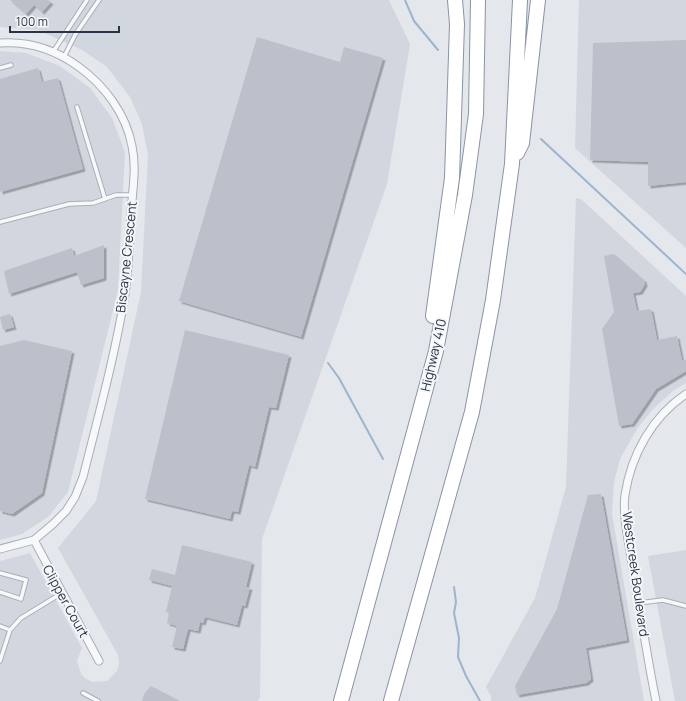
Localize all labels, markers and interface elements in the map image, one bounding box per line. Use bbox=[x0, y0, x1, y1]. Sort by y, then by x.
scale bar bbox=[10, 8, 119, 34]
text: 100 m bbox=[16, 13, 48, 30]
street label: Biscayne Crescent bbox=[111, 200, 141, 314]
street label: Highway 410 bbox=[416, 317, 450, 393]
street label: Westcreek Boulevard bbox=[618, 510, 654, 638]
street label: Clipper Court bbox=[39, 562, 93, 640]

